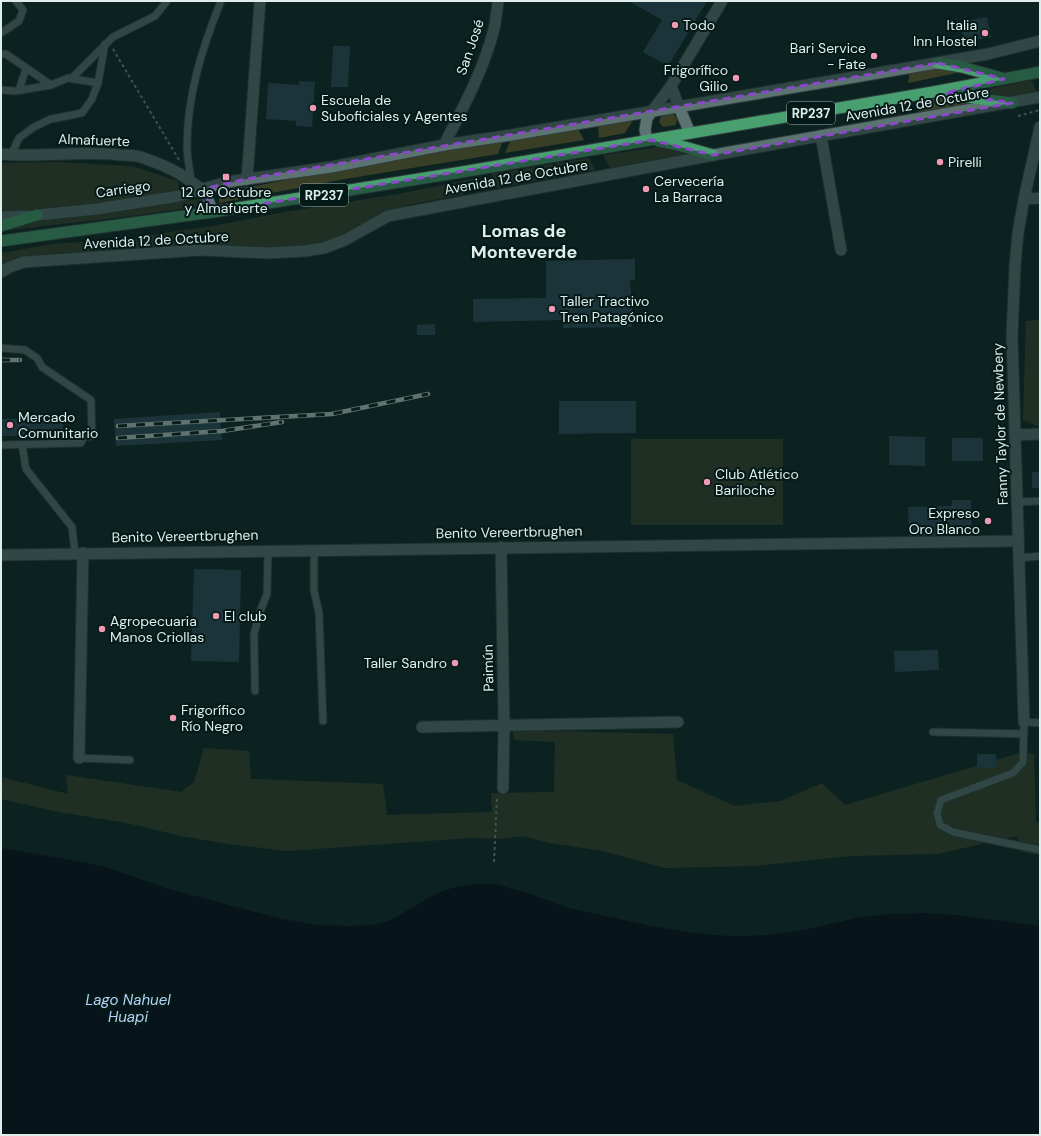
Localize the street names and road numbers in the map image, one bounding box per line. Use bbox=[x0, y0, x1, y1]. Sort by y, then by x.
street label: San José bbox=[452, 17, 488, 77]
street label: Avenida 12 de Octubre bbox=[844, 82, 990, 125]
road number: RP237 bbox=[787, 102, 835, 124]
street label: Almafuerte bbox=[58, 130, 130, 150]
street label: Avenida 12 de Octubre bbox=[443, 155, 589, 198]
street label: Carriego bbox=[94, 176, 152, 202]
road number: RP237 bbox=[300, 184, 348, 206]
street label: Avenida 12 de Octubre bbox=[83, 227, 229, 253]
street label: Fanny Taylor de Newbery bbox=[988, 342, 1012, 506]
street label: Benito Vereertbrughen bbox=[435, 522, 583, 542]
street label: Benito Vereertbrughen bbox=[111, 526, 259, 546]
street label: Paimún bbox=[479, 644, 497, 692]

